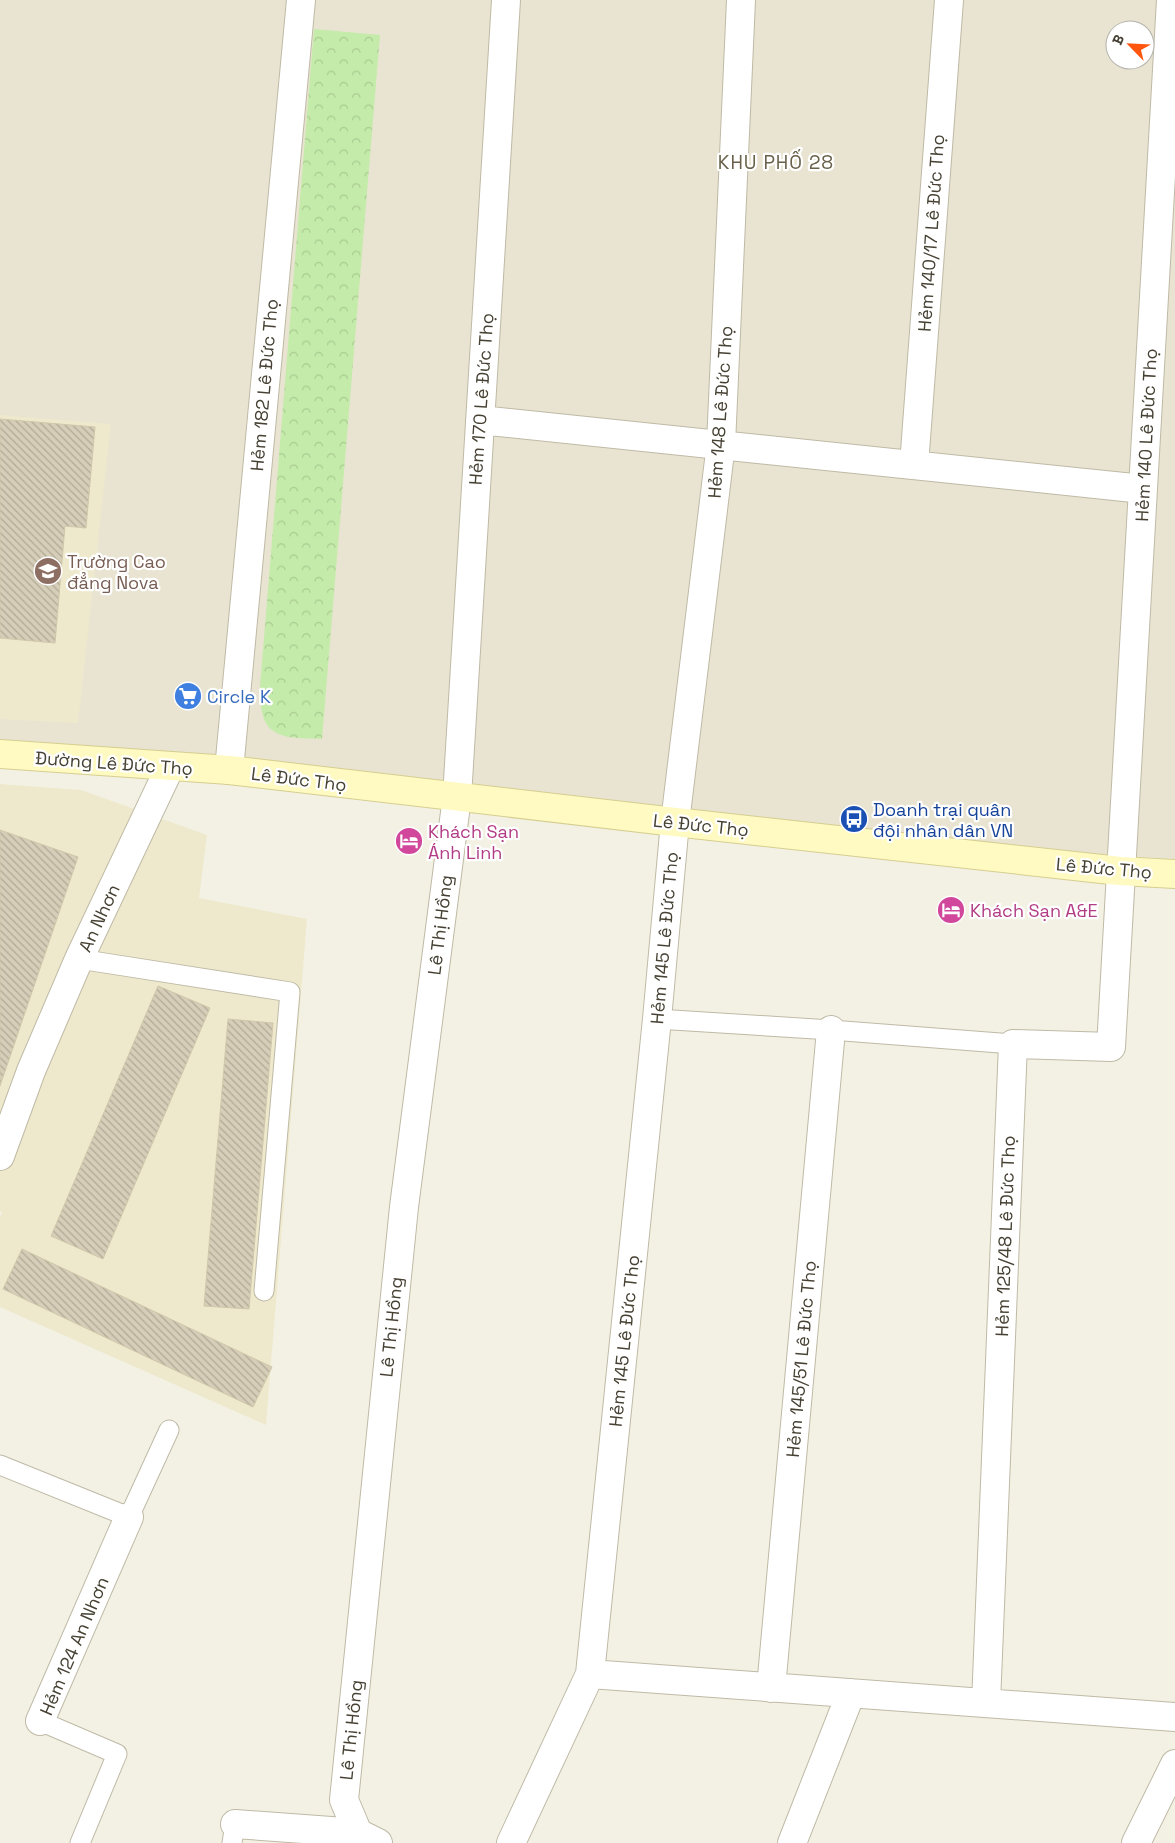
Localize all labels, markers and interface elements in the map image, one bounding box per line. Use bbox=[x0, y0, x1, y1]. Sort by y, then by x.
north arrow bbox=[1105, 20, 1155, 70]
text: B bbox=[1108, 32, 1128, 48]
street label: Hẻm 140/17 Lê Đức Thọ bbox=[913, 134, 949, 332]
district label: KHU PHỐ 28 bbox=[718, 149, 834, 175]
street label: Hẻm 182 Lê Đức Thọ bbox=[245, 298, 283, 472]
street label: Hẻm 170 Lê Đức Thọ bbox=[464, 312, 498, 486]
street label: Hẻm 148 Lê Đức Thọ bbox=[702, 325, 738, 499]
street label: Hẻm 140 Lê Đức Thọ bbox=[1130, 348, 1162, 522]
place label: Trường Cao đẳng Nova bbox=[67, 550, 166, 594]
school or university icon: Trường Cao đẳng Nova bbox=[33, 556, 63, 586]
supermarket icon: Circle K bbox=[173, 681, 203, 711]
place label: Circle K bbox=[207, 685, 271, 708]
street label: Đường Lê Đức Thọ bbox=[34, 746, 194, 780]
street label: Lê Đức Thọ bbox=[250, 762, 348, 796]
place label: Doanh trại quân đội nhân dân VN bbox=[873, 798, 1013, 842]
bus stop icon: Doanh trại quân đội nhân dân VN bbox=[839, 804, 869, 834]
street label: Lê Đức Thọ bbox=[652, 809, 750, 841]
place label: Khách Sạn Ánh Linh bbox=[428, 820, 519, 864]
hotel icon: Khách Sạn Ánh Linh bbox=[394, 826, 424, 856]
street label: Hẻm 145 Lê Đức Thọ bbox=[645, 851, 683, 1025]
street label: Lê Đức Thọ bbox=[1055, 852, 1153, 884]
street label: Lê Thị Hồng bbox=[422, 874, 458, 976]
street label: An Nhơn bbox=[73, 880, 125, 956]
hotel icon: Khách Sạn A&E bbox=[936, 895, 966, 925]
place label: Khách Sạn A&E bbox=[970, 899, 1098, 922]
street label: Hẻm 125/48 Lê Đức Thọ bbox=[990, 1135, 1020, 1337]
street label: Hẻm 145 Lê Đức Thọ bbox=[604, 1254, 644, 1428]
street label: Hẻm 145/51 Lê Đức Thọ bbox=[781, 1260, 821, 1458]
street label: Lê Thị Hồng bbox=[374, 1276, 408, 1378]
street label: Hẻm 124 An Nhơn bbox=[34, 1573, 114, 1719]
street label: Lê Thị Hồng bbox=[334, 1679, 368, 1781]

